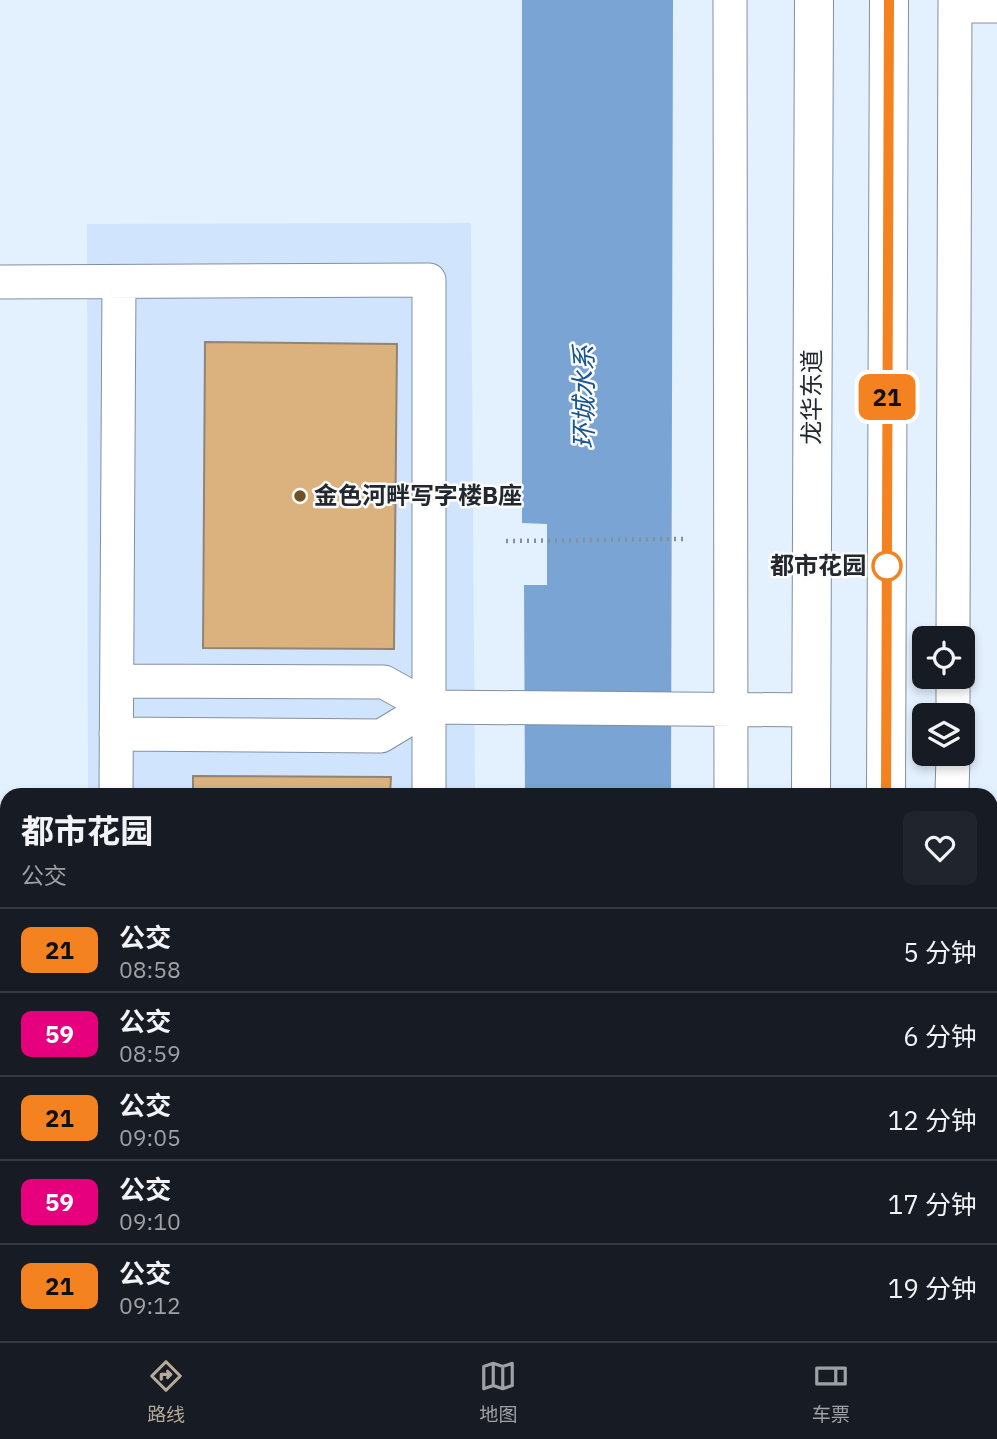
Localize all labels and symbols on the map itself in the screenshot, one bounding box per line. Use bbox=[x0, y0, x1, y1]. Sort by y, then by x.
water label: 环城水系 bbox=[566, 343, 600, 449]
street label: 龙华东道 bbox=[795, 349, 827, 445]
line badge: 21 bbox=[856, 374, 918, 420]
place label: 金色河畔写字楼B座 bbox=[314, 479, 522, 511]
marker: 金色河畔写字楼B座 bbox=[292, 488, 308, 504]
place label: 都市花园 bbox=[770, 549, 866, 581]
marker: 都市花园 bbox=[872, 551, 902, 581]

